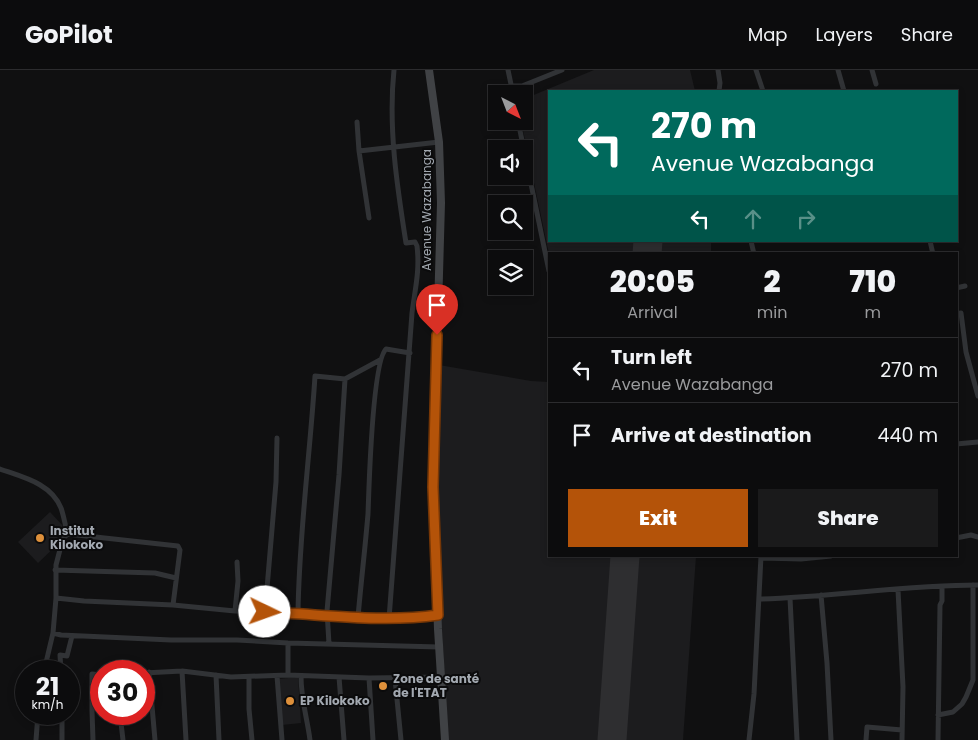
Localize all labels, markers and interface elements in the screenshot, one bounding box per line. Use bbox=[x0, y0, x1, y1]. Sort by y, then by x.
text: GoPilot bbox=[25, 18, 113, 51]
text: Map bbox=[748, 22, 788, 47]
text: Layers bbox=[816, 22, 873, 47]
text: Share bbox=[901, 22, 953, 47]
north arrow bbox=[488, 85, 532, 130]
map controls bbox=[488, 85, 533, 295]
text: 270 m bbox=[651, 101, 757, 150]
icon: left bbox=[568, 110, 633, 175]
button: sound bbox=[488, 140, 533, 185]
text: Avenue Wazabanga bbox=[651, 148, 874, 179]
street label: Avenue Wazabanga bbox=[418, 149, 435, 271]
button: search bbox=[488, 195, 533, 240]
icon: left bbox=[686, 205, 714, 233]
icon: ahead bbox=[739, 205, 767, 233]
icon: right bbox=[792, 205, 820, 233]
button: layers bbox=[488, 250, 533, 295]
text: 20:05 bbox=[610, 260, 695, 303]
text: 2 bbox=[764, 260, 781, 303]
text: 710 bbox=[849, 260, 896, 303]
pin bbox=[416, 284, 458, 335]
icon: arrive bbox=[423, 291, 451, 319]
text: Arrival bbox=[627, 301, 678, 324]
text: min bbox=[757, 301, 787, 324]
text: m bbox=[864, 301, 881, 324]
text: Turn left bbox=[611, 344, 692, 371]
icon: left bbox=[568, 356, 596, 384]
text: 270 m bbox=[880, 357, 938, 384]
text: Avenue Wazabanga bbox=[611, 373, 773, 396]
icon: arrive bbox=[568, 421, 596, 449]
text: Arrive at destination bbox=[611, 422, 812, 449]
text: 440 m bbox=[878, 422, 938, 449]
button: Exit bbox=[568, 489, 748, 547]
button: Share bbox=[758, 489, 938, 547]
place label: Institut Kilokoko bbox=[50, 522, 104, 553]
marker: Institut Kilokoko bbox=[34, 532, 46, 544]
position arrow bbox=[238, 585, 290, 637]
speed limit sign: 30 bbox=[90, 660, 155, 725]
text: 21 bbox=[36, 669, 59, 704]
place label: Zone de santé de l'ETAT bbox=[393, 670, 480, 701]
marker: Zone de santé de l'ETAT bbox=[377, 680, 389, 692]
place label: EP Kilokoko bbox=[300, 692, 370, 709]
marker: EP Kilokoko bbox=[284, 695, 296, 707]
text: km/h bbox=[32, 696, 63, 713]

